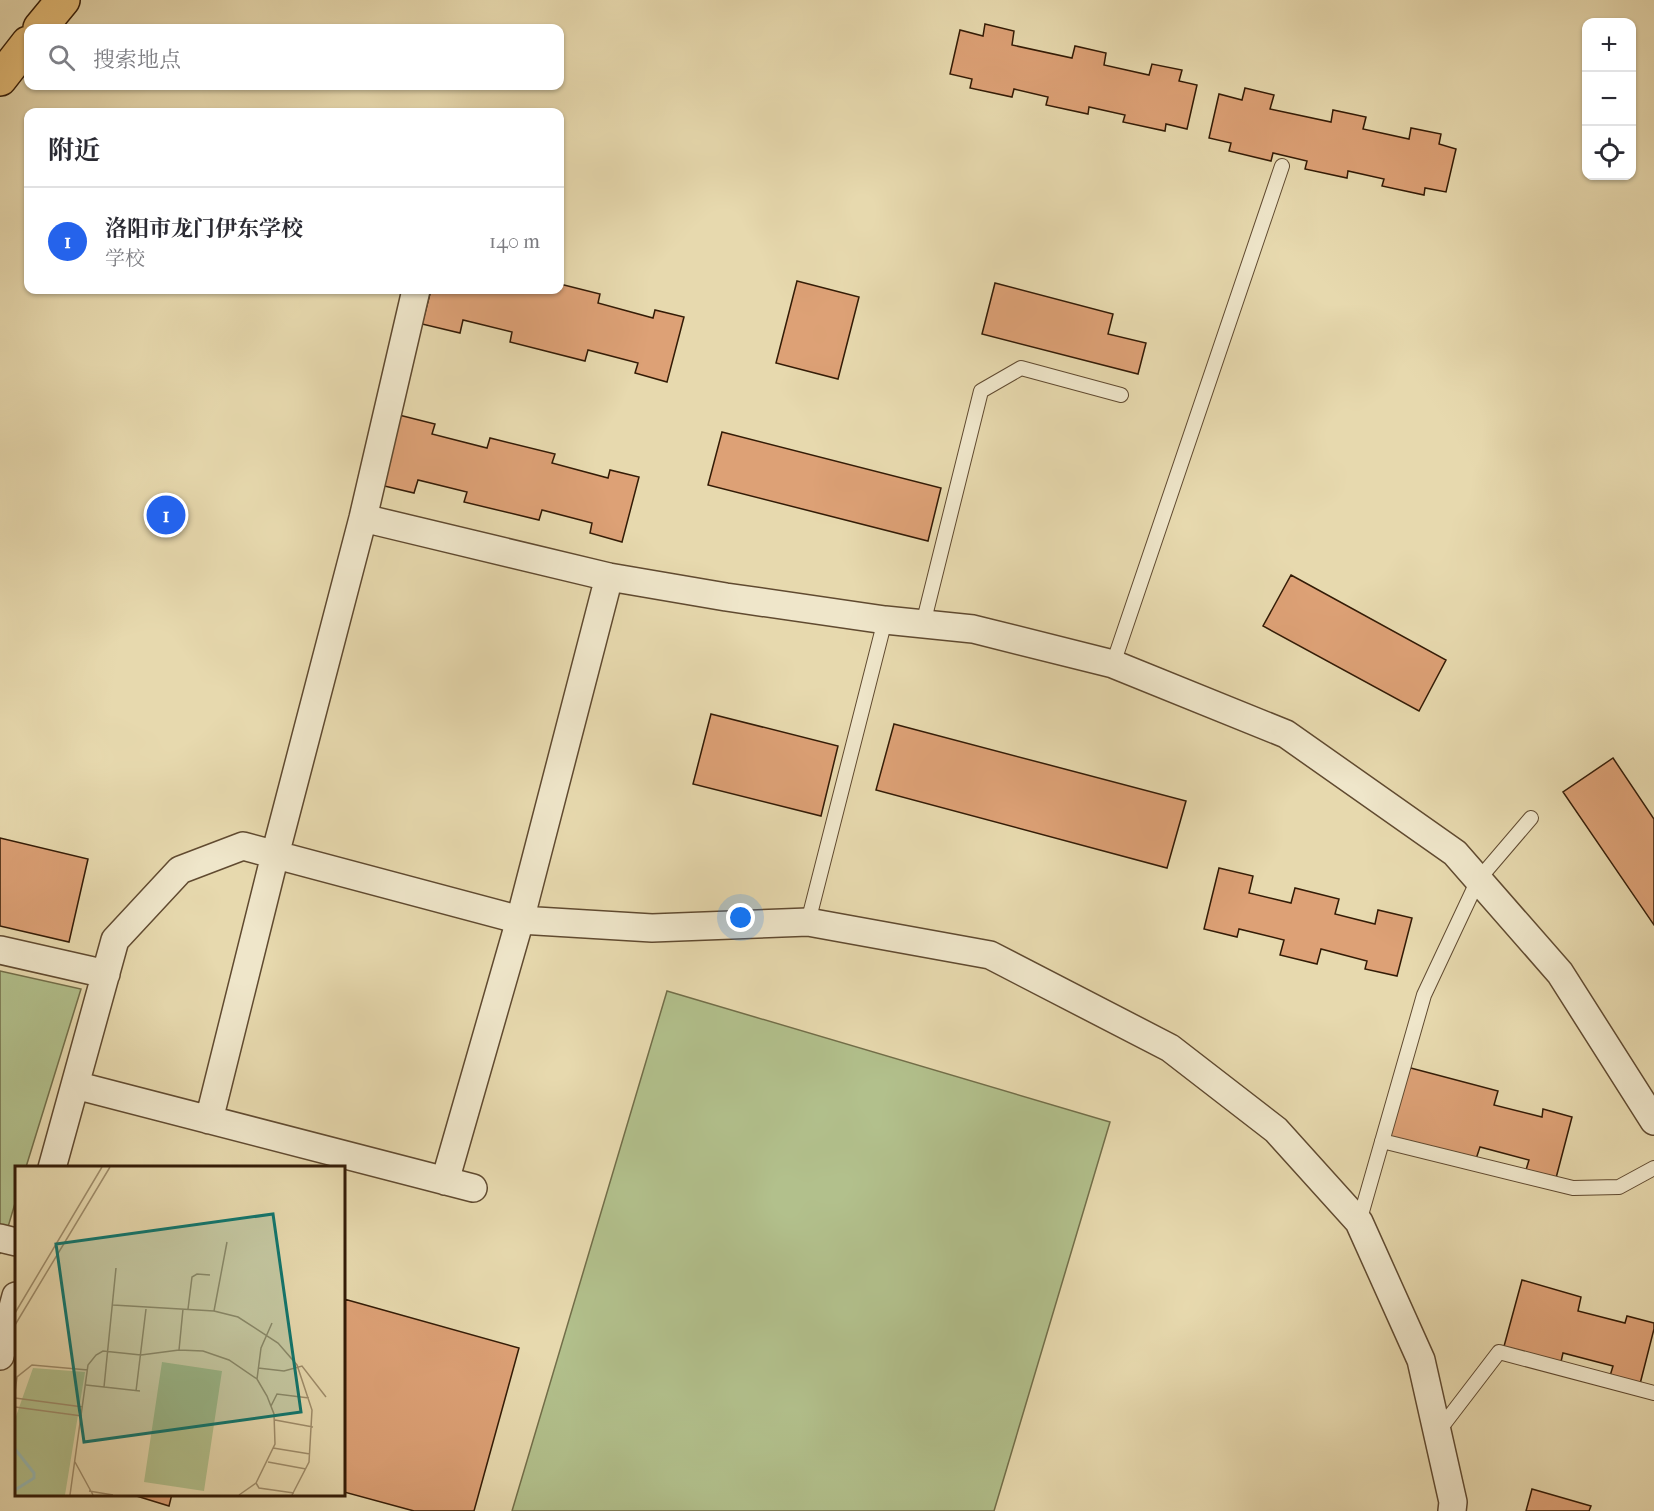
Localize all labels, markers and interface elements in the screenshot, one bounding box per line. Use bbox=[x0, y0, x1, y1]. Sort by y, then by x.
map controls bbox=[1582, 18, 1636, 180]
button: + bbox=[1582, 18, 1636, 72]
search box bbox=[24, 24, 564, 90]
icon: search bbox=[45, 41, 78, 74]
text: 搜索地点 bbox=[93, 47, 181, 73]
button: − bbox=[1582, 72, 1636, 126]
button: locate bbox=[1582, 126, 1636, 180]
text: 附近 bbox=[48, 135, 100, 166]
text: 洛阳市龙门伊东学校 bbox=[105, 216, 303, 242]
text: 1 bbox=[64, 230, 71, 253]
text: 140 m bbox=[489, 230, 540, 253]
text: 学校 bbox=[105, 247, 145, 270]
pin: 1 bbox=[146, 492, 186, 538]
your location bbox=[726, 903, 755, 932]
inset map bbox=[15, 1166, 345, 1496]

